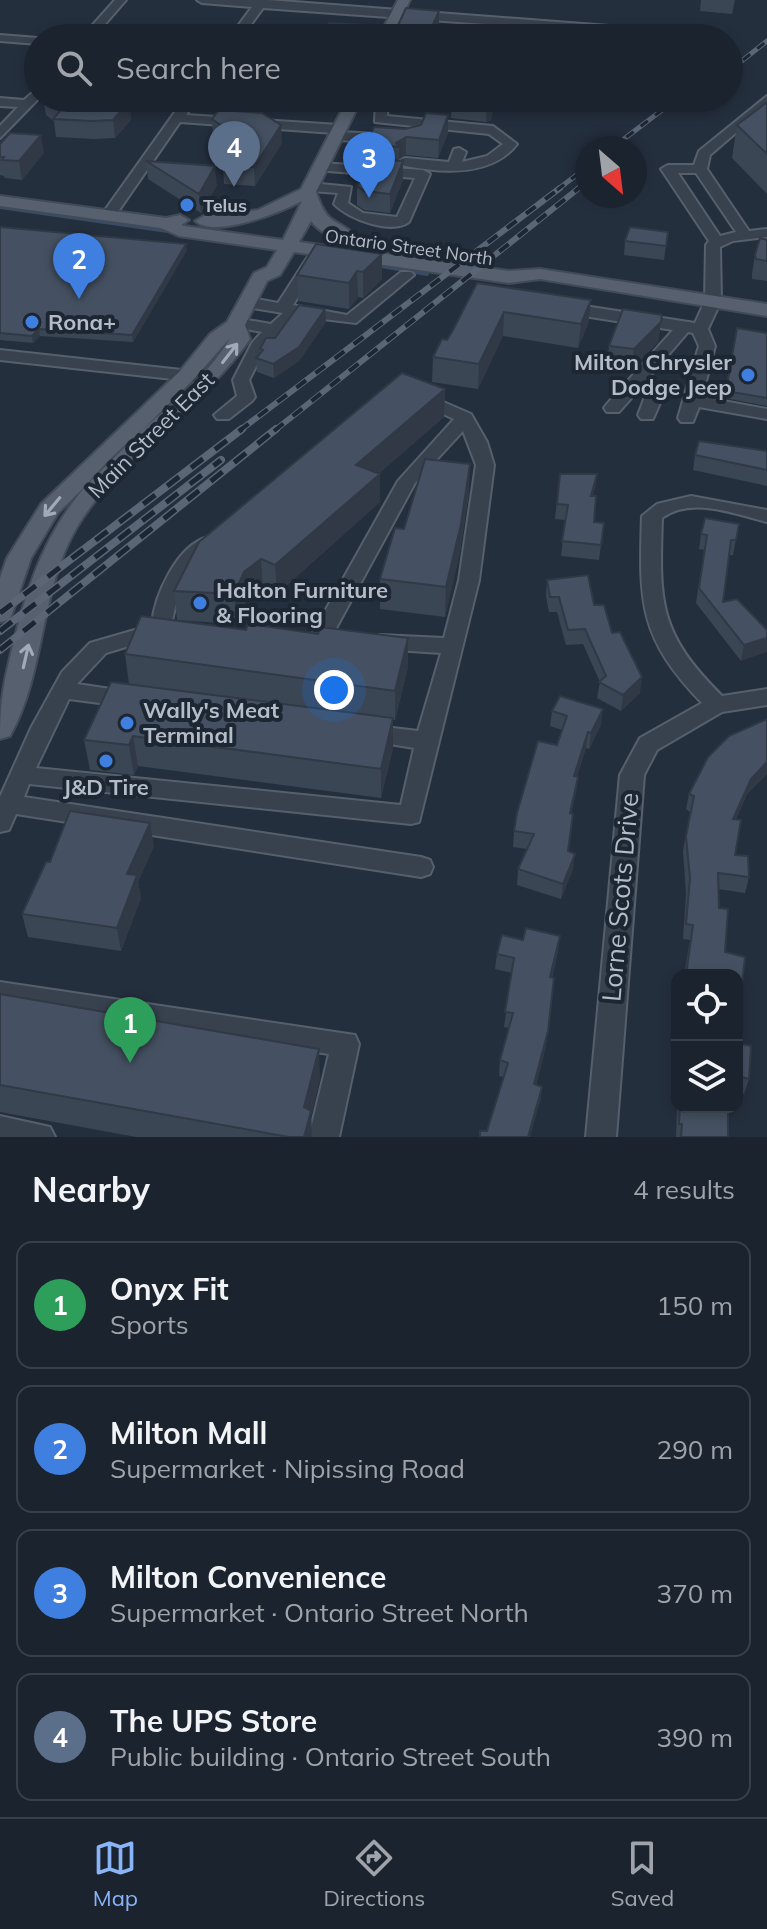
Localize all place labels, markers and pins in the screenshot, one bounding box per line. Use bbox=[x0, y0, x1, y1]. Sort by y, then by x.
pin: 4 bbox=[208, 121, 260, 187]
pin: 3 bbox=[343, 132, 395, 198]
place label: Telus bbox=[203, 194, 247, 217]
marker: Telus bbox=[178, 196, 196, 214]
pin: 2 bbox=[53, 233, 105, 299]
place label: Rona+ bbox=[48, 308, 116, 336]
marker: Rona+ bbox=[23, 313, 41, 331]
place label: Milton Chrysler Dodge Jeep bbox=[574, 348, 732, 401]
marker: Milton Chrysler Dodge Jeep bbox=[739, 366, 757, 384]
place label: Halton Furniture & Flooring bbox=[216, 576, 388, 629]
marker: Halton Furniture & Flooring bbox=[191, 594, 209, 612]
place label: Wally's Meat Terminal bbox=[143, 696, 279, 749]
marker: Wally's Meat Terminal bbox=[118, 714, 136, 732]
marker: J&D Tire bbox=[97, 752, 115, 770]
place label: J&D Tire bbox=[63, 773, 149, 801]
pin: 1 bbox=[104, 997, 156, 1063]

